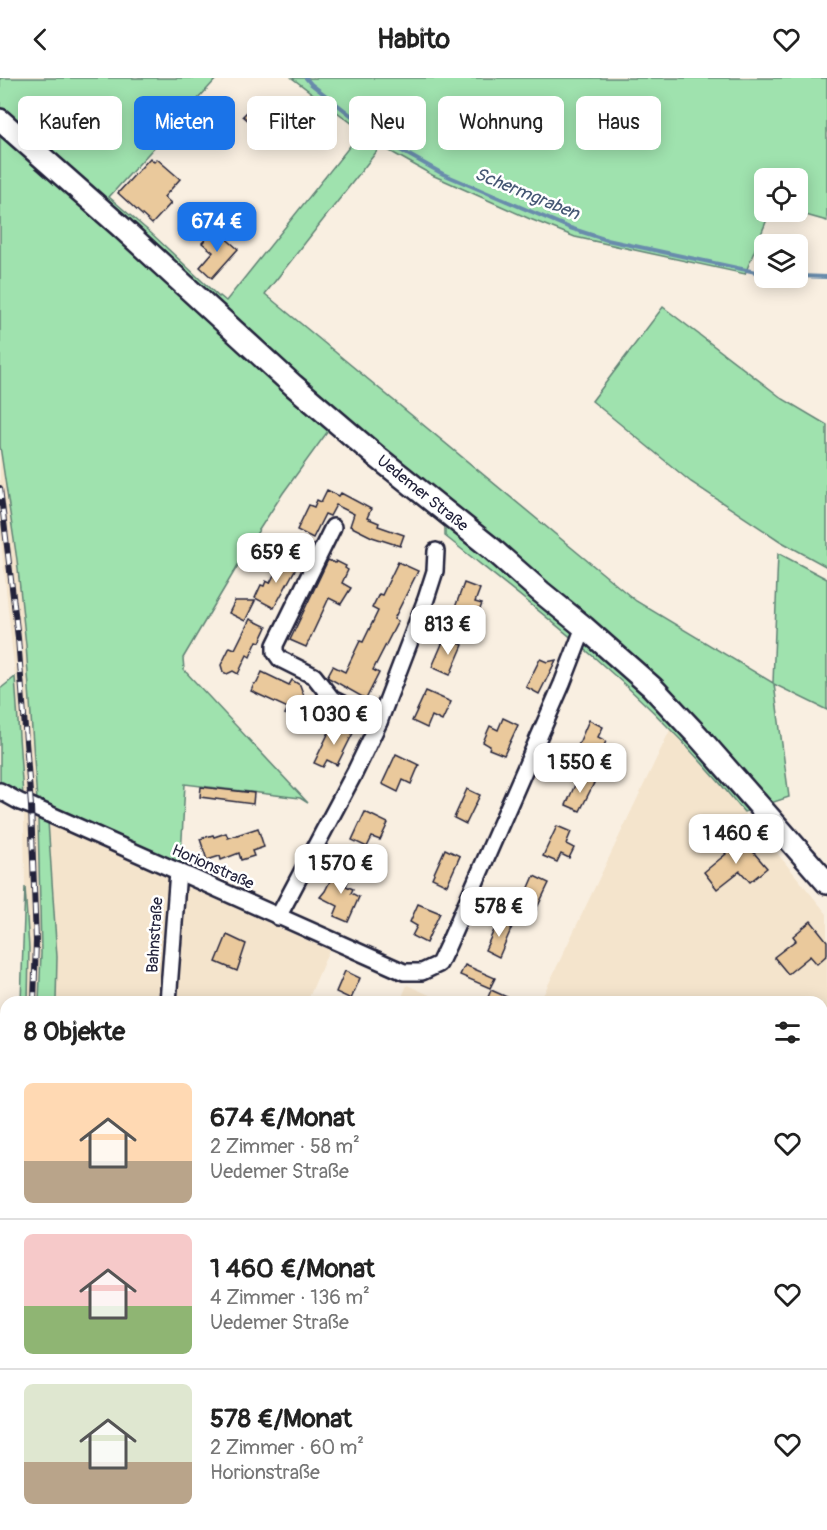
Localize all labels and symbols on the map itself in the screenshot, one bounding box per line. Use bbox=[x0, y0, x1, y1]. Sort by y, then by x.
water label: Schermgraben bbox=[471, 163, 583, 226]
pin: 674 € bbox=[175, 202, 259, 253]
street label: Uedemer Straße bbox=[373, 451, 472, 536]
pin: 659 € bbox=[234, 533, 318, 584]
pin: 813 € bbox=[406, 605, 490, 656]
pin: 1 030 € bbox=[279, 695, 389, 746]
pin: 1 550 € bbox=[525, 743, 635, 794]
pin: 1 460 € bbox=[681, 814, 791, 865]
street label: Horionstraße bbox=[169, 840, 257, 894]
pin: 1 570 € bbox=[286, 844, 396, 895]
pin: 578 € bbox=[457, 887, 541, 938]
street label: Bahnstraße bbox=[142, 896, 168, 974]

